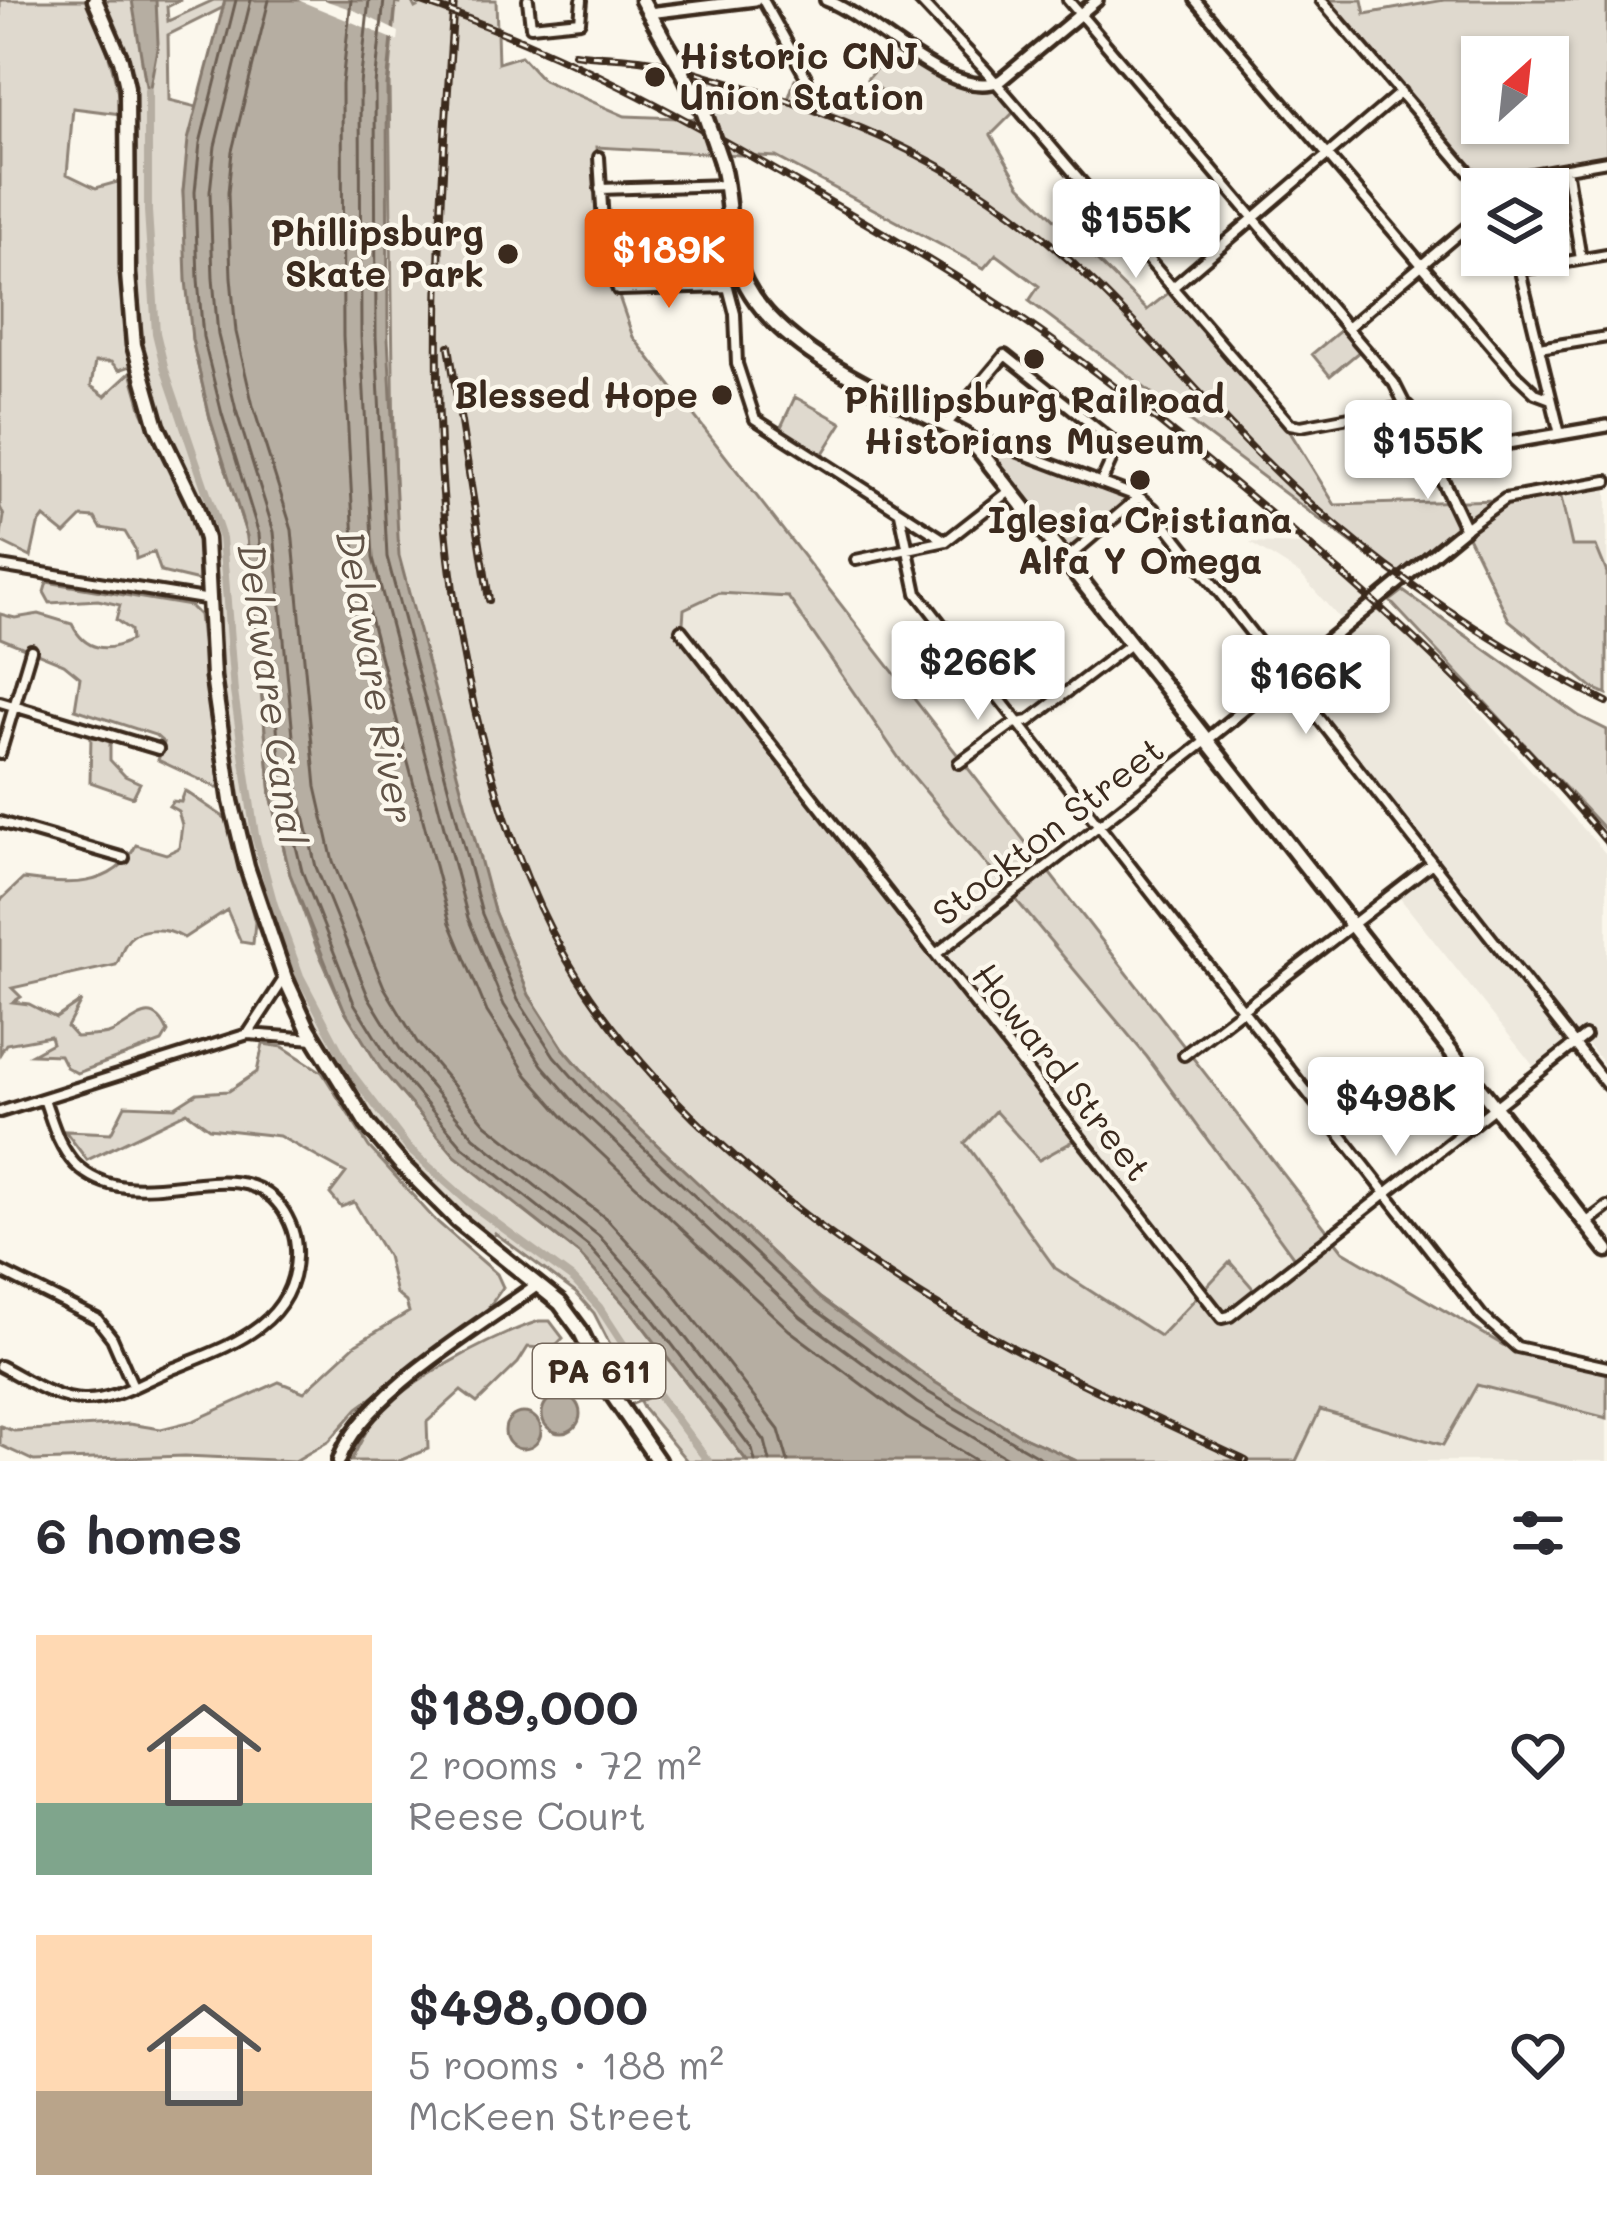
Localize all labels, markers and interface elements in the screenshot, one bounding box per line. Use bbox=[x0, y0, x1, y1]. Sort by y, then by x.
place label: Historic CNJ Union Station bbox=[679, 31, 924, 119]
north arrow bbox=[1461, 36, 1569, 144]
map controls bbox=[1461, 36, 1569, 276]
marker: Historic CNJ Union Station bbox=[642, 64, 668, 90]
button: layers bbox=[1461, 168, 1569, 276]
pin: $155K bbox=[1052, 179, 1220, 281]
text: $155K bbox=[1080, 192, 1192, 243]
place label: Phillipsburg Skate Park bbox=[270, 208, 484, 296]
pin: $189K bbox=[585, 209, 753, 311]
text: $189K bbox=[612, 222, 726, 273]
marker: Phillipsburg Skate Park bbox=[495, 241, 521, 267]
marker: Phillipsburg Railroad Historians Museum bbox=[1021, 346, 1047, 372]
place label: Blessed Hope bbox=[454, 370, 698, 417]
place label: Phillipsburg Railroad Historians Museum bbox=[843, 375, 1225, 463]
marker: Blessed Hope bbox=[709, 382, 735, 408]
pin: $155K bbox=[1344, 400, 1512, 502]
text: $155K bbox=[1372, 413, 1484, 464]
marker: Iglesia Cristiana Alfa Y Omega bbox=[1127, 467, 1153, 493]
place label: Iglesia Cristiana Alfa Y Omega bbox=[987, 495, 1293, 583]
water label: Delaware River bbox=[326, 526, 427, 827]
water label: Delaware Canal bbox=[227, 540, 320, 848]
pin: $266K bbox=[894, 621, 1062, 723]
text: $266K bbox=[919, 634, 1037, 685]
pin: $166K bbox=[1222, 635, 1390, 737]
text: $166K bbox=[1249, 648, 1363, 699]
street label: Stockton Street bbox=[922, 725, 1172, 935]
street label: Howard Street bbox=[963, 952, 1163, 1190]
pin: $498K bbox=[1312, 1057, 1480, 1159]
text: $498K bbox=[1335, 1070, 1457, 1121]
road number: PA 611 bbox=[533, 1344, 665, 1398]
text: 6 homes bbox=[36, 1500, 242, 1567]
icon: filters bbox=[1505, 1500, 1571, 1566]
text: $189,000 bbox=[408, 1671, 638, 1738]
icon: home bbox=[132, 1683, 276, 1827]
icon: heart bbox=[1505, 1722, 1571, 1788]
text: 2 rooms · 72 m² bbox=[408, 1738, 702, 1789]
text: Reese Court bbox=[408, 1789, 646, 1840]
text: $498,000 bbox=[408, 1971, 648, 2038]
icon: home bbox=[132, 1983, 276, 2127]
icon: heart bbox=[1505, 2022, 1571, 2088]
text: 5 rooms · 188 m² bbox=[408, 2038, 724, 2089]
text: McKeen Street bbox=[408, 2089, 692, 2140]

